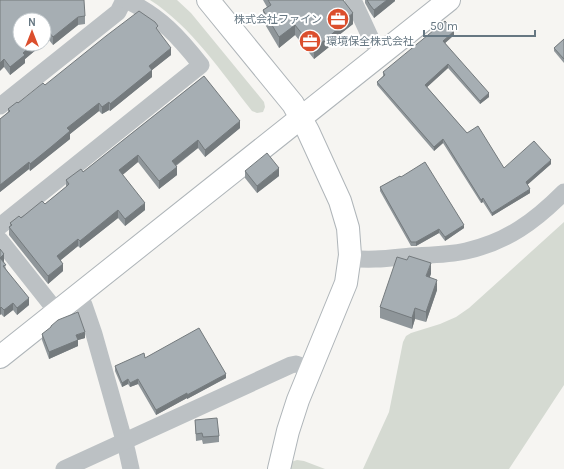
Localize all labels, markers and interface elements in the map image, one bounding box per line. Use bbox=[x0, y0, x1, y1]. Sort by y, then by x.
office icon: 株式会社ファイン bbox=[325, 6, 351, 32]
north arrow bbox=[12, 12, 52, 52]
scale bar bbox=[424, 12, 535, 38]
place label: 株式会社ファイン bbox=[234, 13, 322, 26]
text: N bbox=[28, 16, 36, 29]
text: 50 m bbox=[430, 19, 458, 33]
office icon: 環境保全株式会社 bbox=[297, 28, 323, 54]
place label: 環境保全株式会社 bbox=[326, 35, 414, 48]

